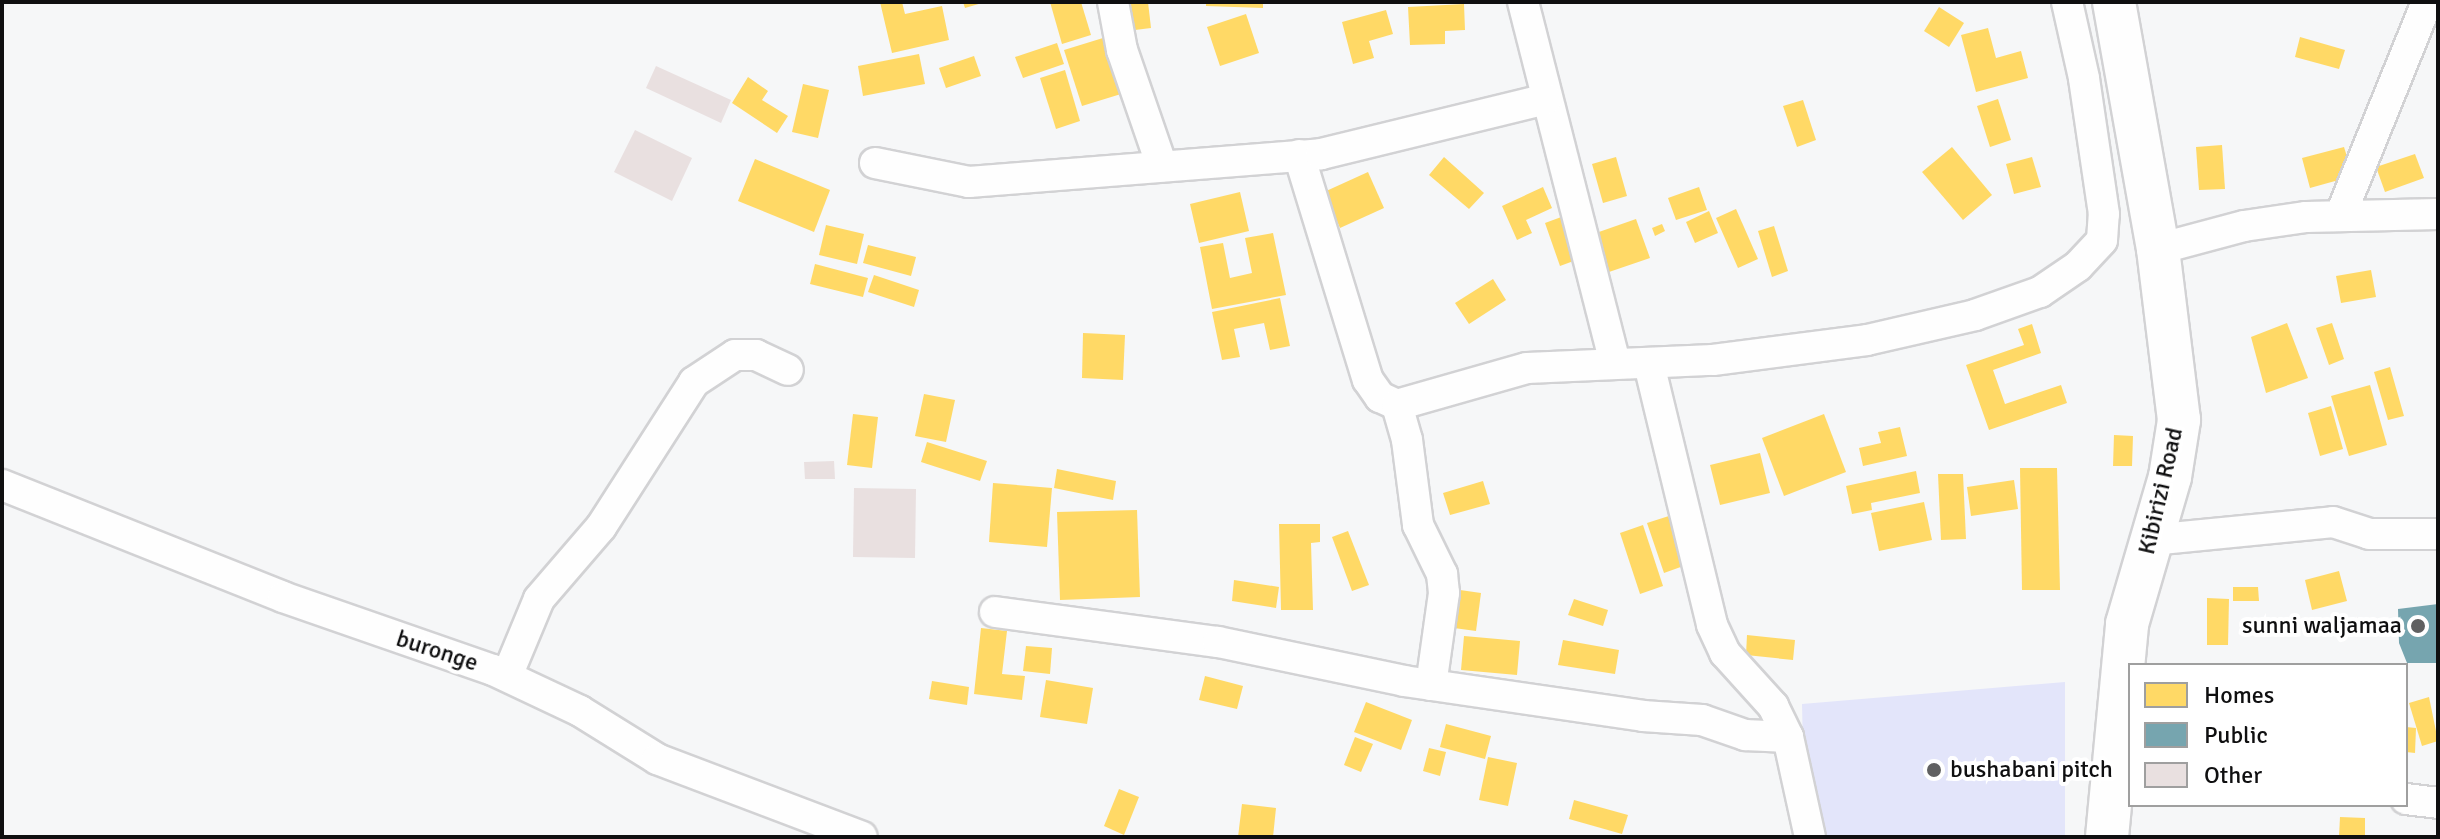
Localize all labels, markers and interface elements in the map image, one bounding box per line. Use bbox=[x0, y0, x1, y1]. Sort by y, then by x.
street label: Kibirizi Road bbox=[2132, 425, 2190, 557]
place label: sunni waljamaa bbox=[2242, 612, 2402, 640]
marker: sunni waljamaa bbox=[2409, 617, 2427, 635]
street label: buronge bbox=[392, 624, 482, 678]
legend bbox=[2128, 663, 2408, 807]
text: Homes bbox=[2204, 680, 2274, 710]
text: Public bbox=[2204, 720, 2268, 750]
place label: bushabani pitch bbox=[1950, 756, 2113, 784]
text: Other bbox=[2204, 760, 2262, 790]
marker: bushabani pitch bbox=[1925, 761, 1943, 779]

